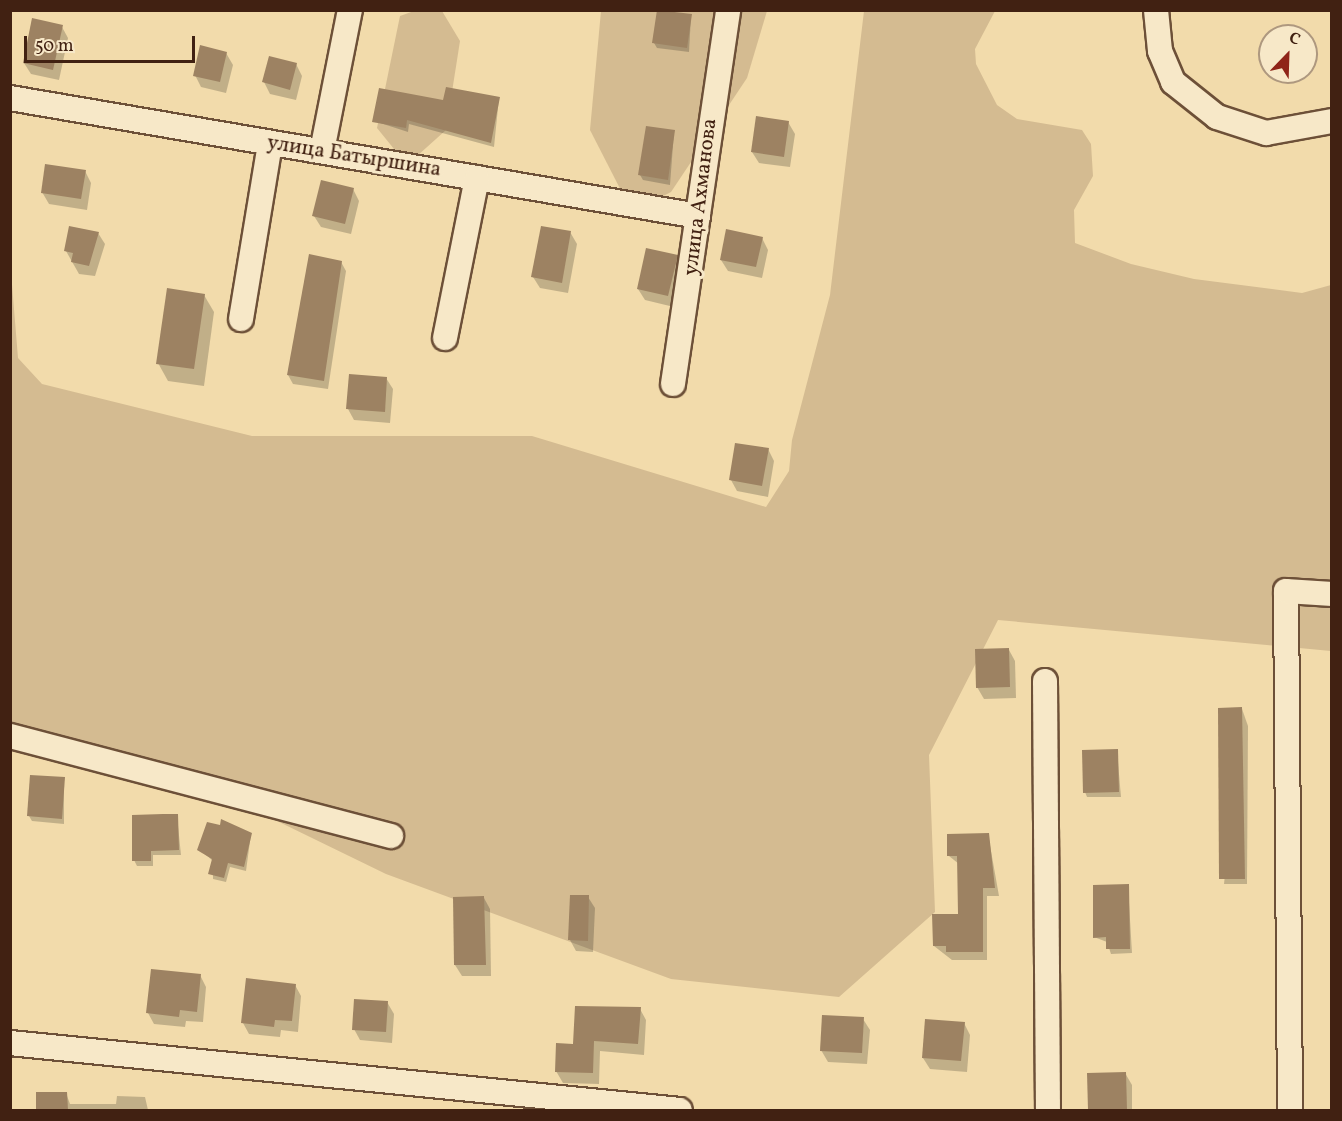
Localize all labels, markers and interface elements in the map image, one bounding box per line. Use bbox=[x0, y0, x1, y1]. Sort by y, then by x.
scale bar bbox=[27, 24, 198, 62]
north arrow bbox=[1258, 24, 1318, 84]
text: С bbox=[1285, 27, 1303, 51]
text: 50 m bbox=[35, 34, 74, 59]
street label: улица Ахманова bbox=[679, 117, 723, 277]
street label: улица Батыршина bbox=[265, 131, 443, 183]

